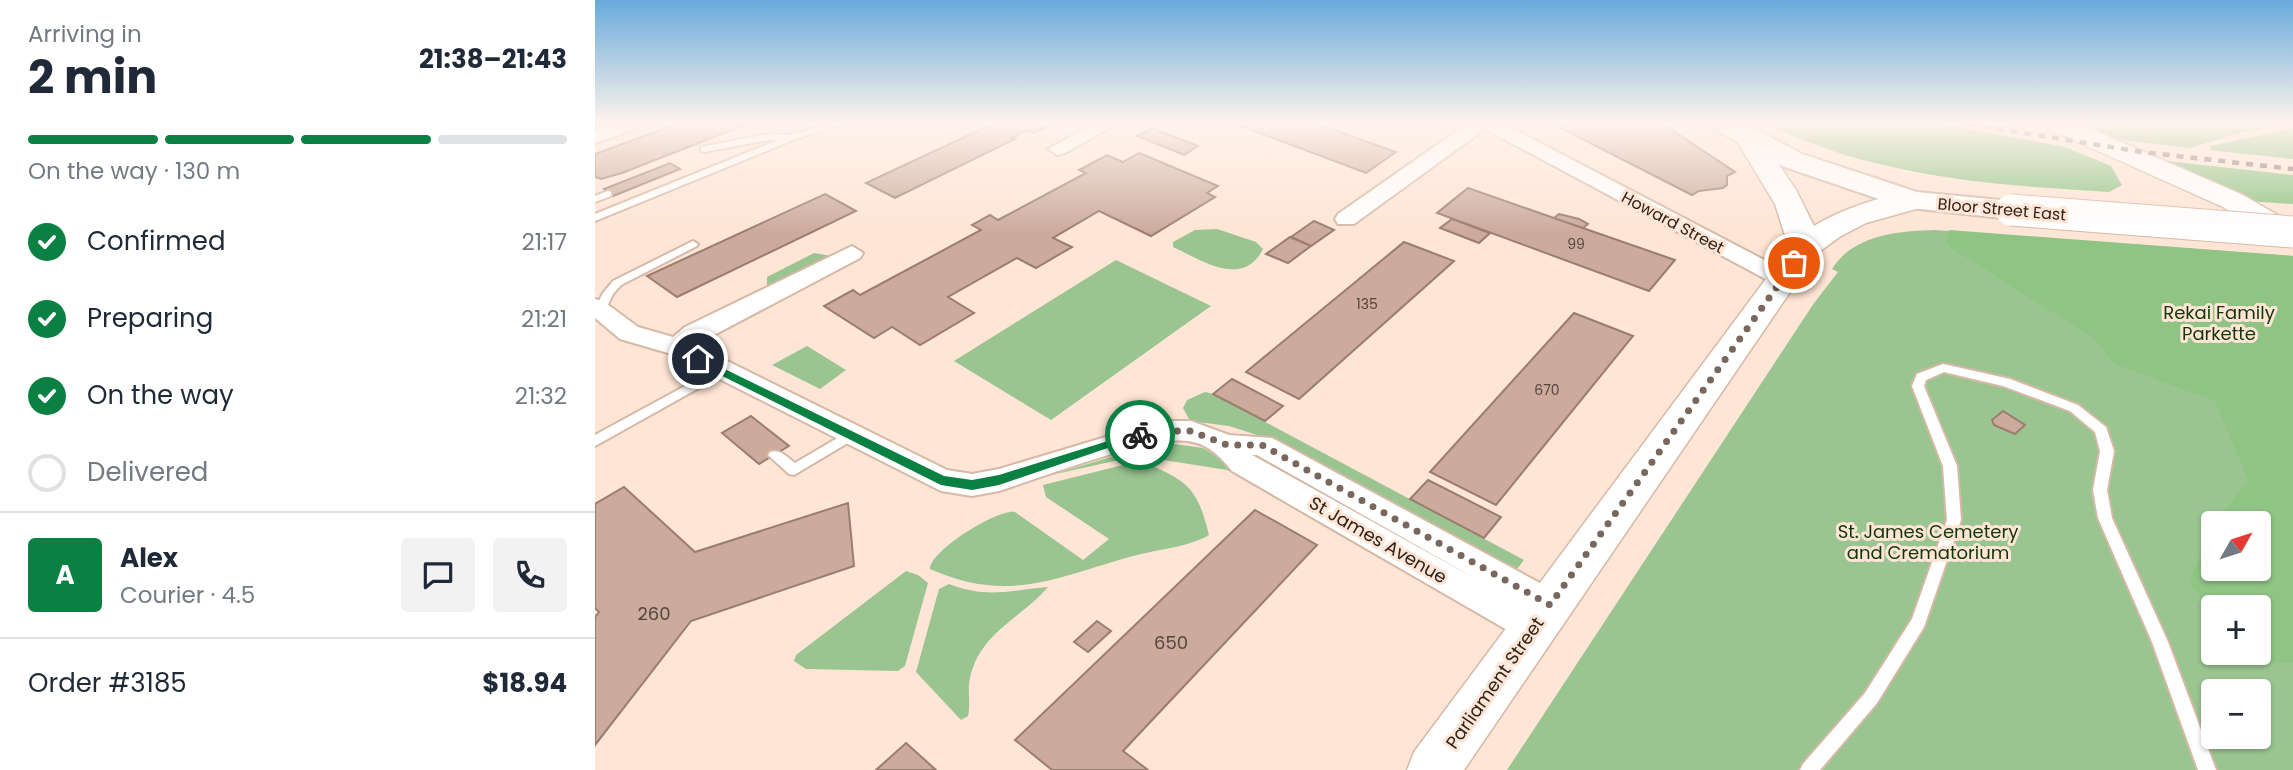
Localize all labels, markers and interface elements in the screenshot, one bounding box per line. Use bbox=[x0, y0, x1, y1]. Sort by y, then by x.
text: Arriving in bbox=[28, 18, 142, 50]
text: 21:38–21:43 bbox=[419, 41, 567, 77]
text: 2 min bbox=[28, 45, 157, 109]
text: On the way · 130 m bbox=[28, 155, 240, 187]
street label: Howard Street bbox=[1617, 186, 1728, 259]
street label: Bloor Street East bbox=[1937, 192, 2067, 227]
icon: check bbox=[28, 223, 66, 261]
text: Confirmed bbox=[87, 223, 225, 259]
text: 21:17 bbox=[522, 226, 567, 258]
pin bbox=[1764, 233, 1824, 293]
house number: 99 bbox=[1567, 234, 1585, 254]
icon: bag bbox=[1775, 244, 1813, 282]
house number: 135 bbox=[1356, 294, 1378, 314]
icon: check bbox=[28, 300, 66, 338]
text: Preparing bbox=[87, 300, 213, 336]
park label: Rekai Family Parkette bbox=[2163, 300, 2275, 346]
text: 21:21 bbox=[521, 303, 567, 335]
pin bbox=[668, 329, 728, 389]
icon: home bbox=[679, 340, 717, 378]
icon: check bbox=[28, 377, 66, 415]
text: On the way bbox=[87, 377, 234, 413]
text: 21:32 bbox=[515, 380, 567, 412]
house number: 670 bbox=[1534, 380, 1560, 400]
courier bbox=[1105, 400, 1175, 470]
icon: bike bbox=[1121, 416, 1159, 454]
text: Delivered bbox=[87, 454, 208, 490]
street label: St James Avenue bbox=[1305, 490, 1452, 589]
north arrow bbox=[2201, 511, 2271, 581]
map controls bbox=[2201, 511, 2271, 749]
park label: St. James Cemetery and Crematorium bbox=[1838, 519, 2018, 565]
button: chat bbox=[401, 538, 475, 612]
button: phone bbox=[493, 538, 567, 612]
text: Alex bbox=[120, 540, 178, 576]
text: A bbox=[55, 557, 75, 593]
text: Courier · 4.5 bbox=[120, 579, 255, 611]
button: + bbox=[2201, 595, 2271, 665]
house number: 260 bbox=[637, 601, 671, 626]
street label: Parliament Street bbox=[1440, 612, 1549, 754]
house number: 650 bbox=[1154, 630, 1188, 655]
text: Order #3185 bbox=[28, 665, 187, 701]
text: $18.94 bbox=[482, 665, 567, 701]
button: − bbox=[2201, 679, 2271, 749]

